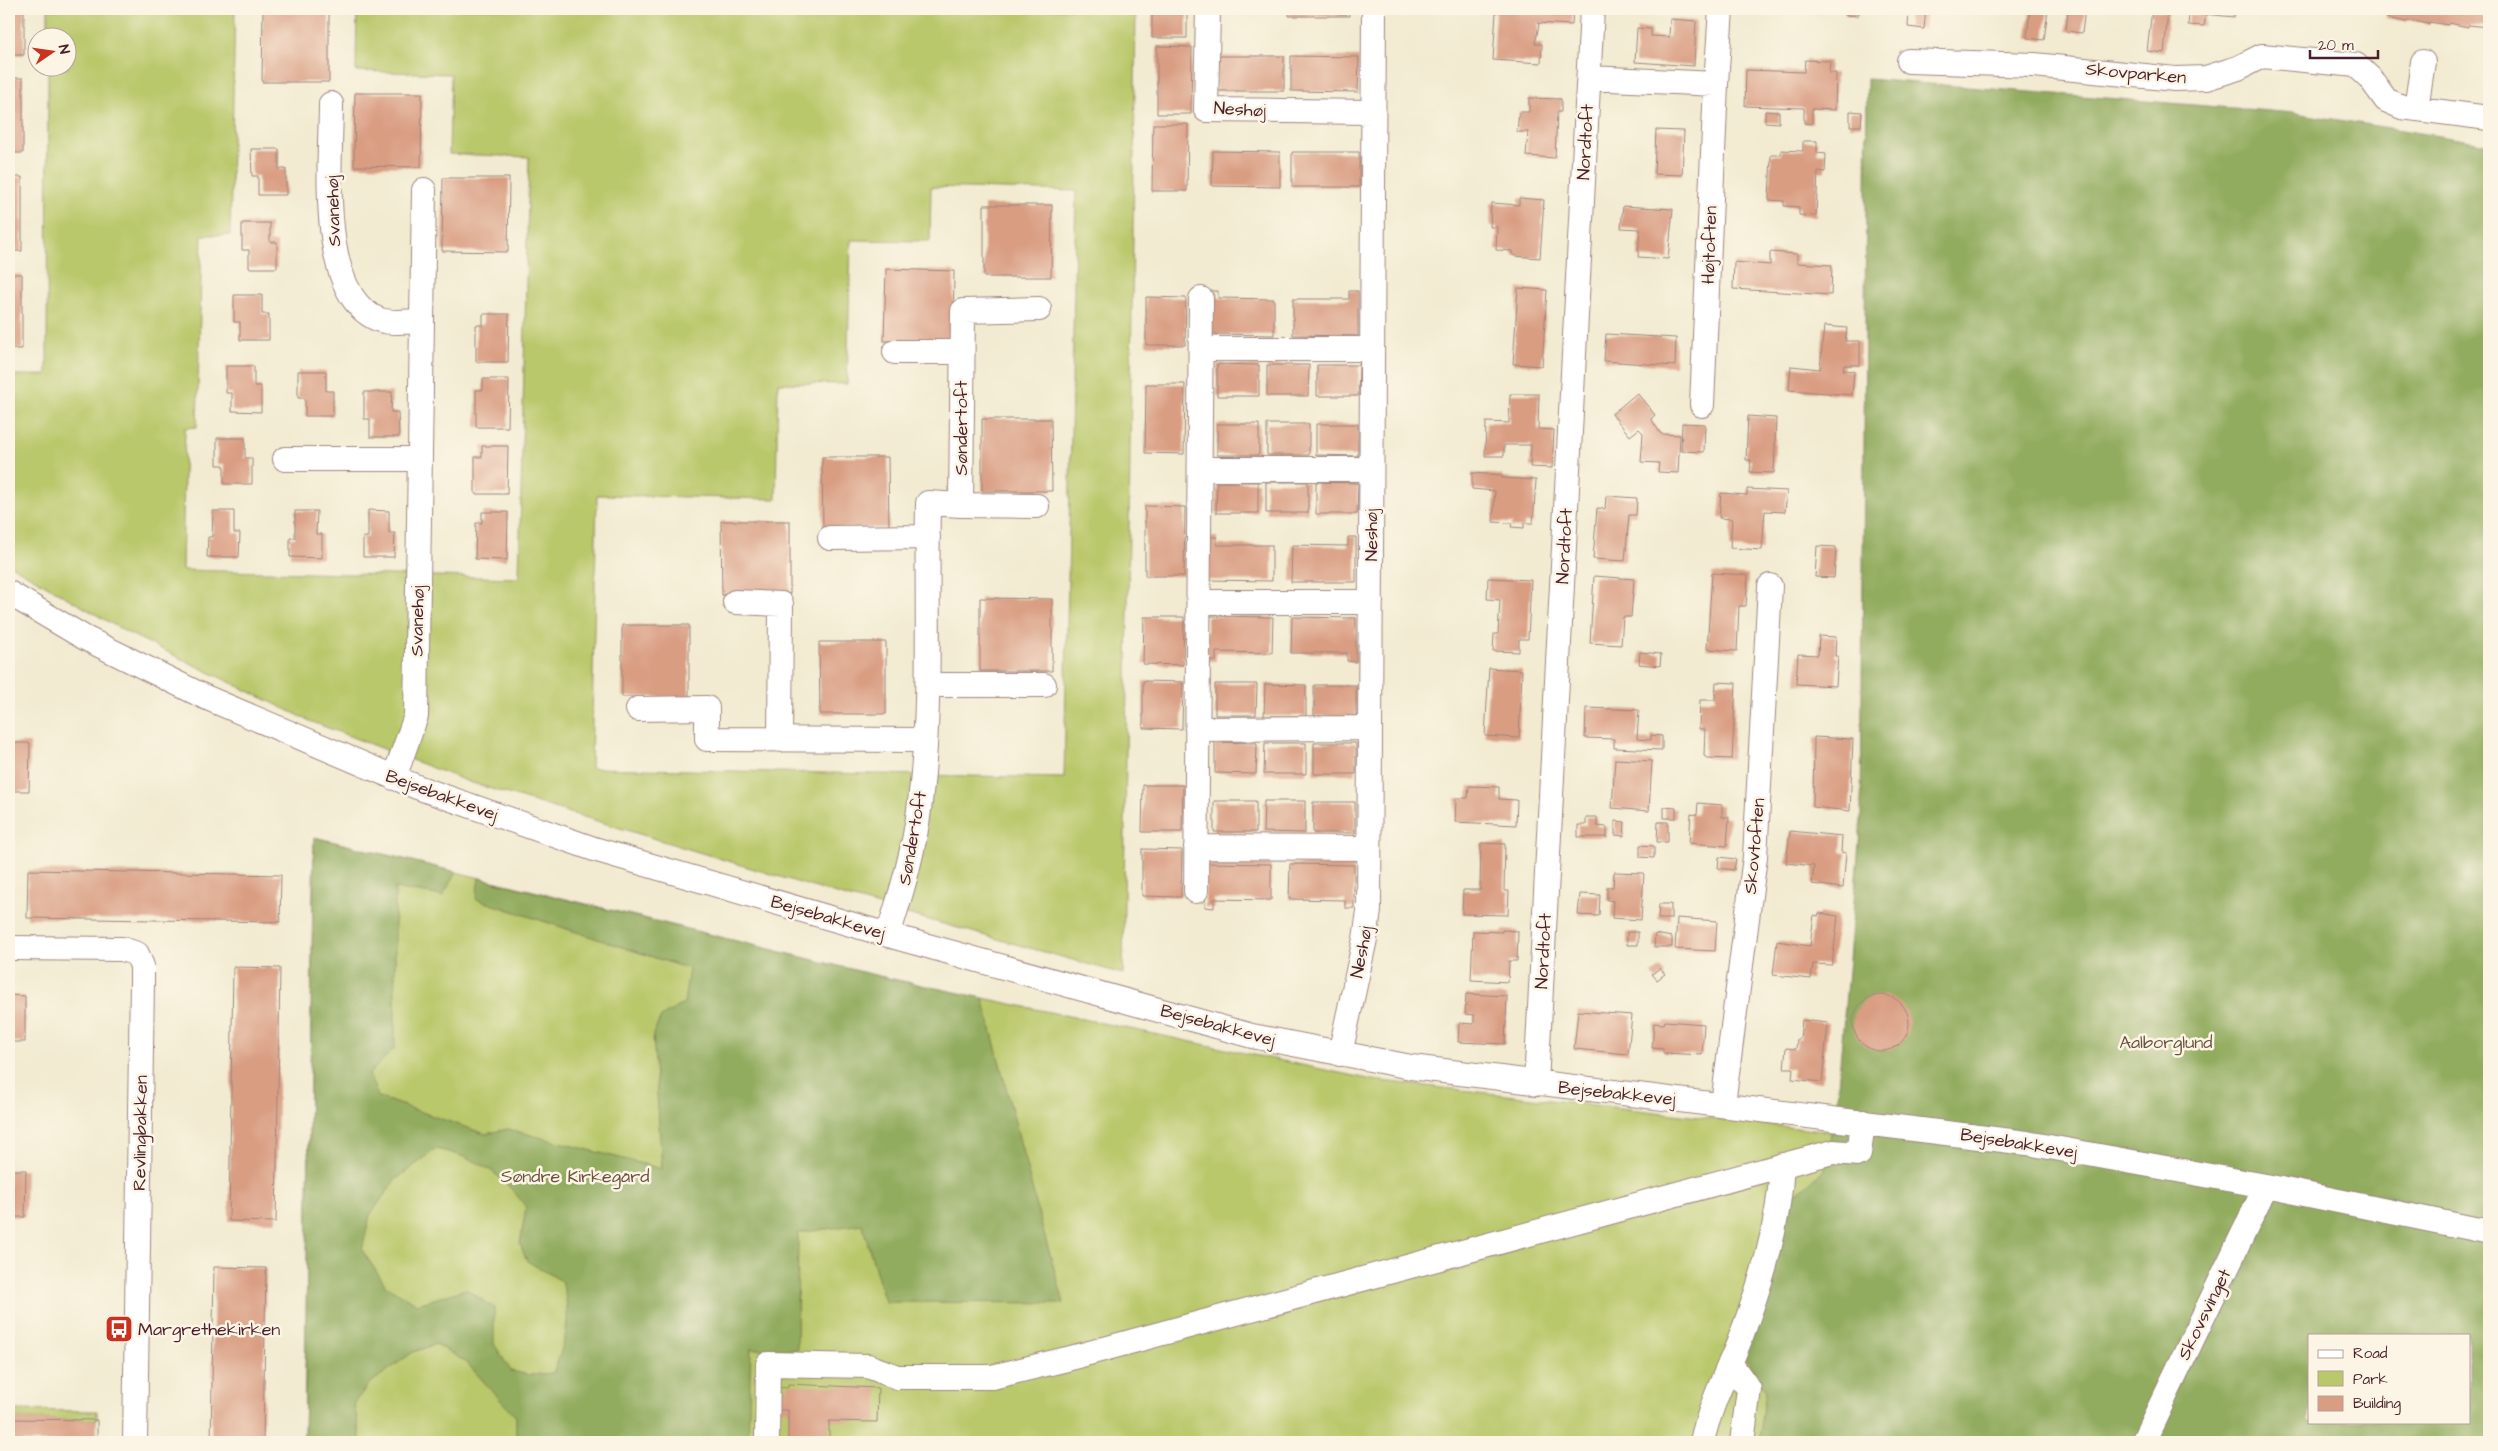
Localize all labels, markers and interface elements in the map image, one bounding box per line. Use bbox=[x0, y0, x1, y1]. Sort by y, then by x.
north arrow bbox=[28, 28, 78, 78]
scale bar bbox=[2310, 28, 2378, 60]
text: 20 m bbox=[2318, 35, 2354, 56]
text: N bbox=[53, 43, 74, 56]
street label: Skovparken bbox=[2085, 57, 2187, 90]
street label: Neshøj bbox=[1213, 96, 1268, 123]
street label: Nordtoft bbox=[1571, 103, 1600, 181]
street label: Svanehøj bbox=[320, 174, 347, 247]
street label: Højtoften bbox=[1696, 205, 1723, 285]
street label: Søndertoft bbox=[949, 380, 974, 475]
street label: Nordtoft bbox=[1550, 507, 1579, 585]
street label: Neshøj bbox=[1359, 508, 1384, 561]
street label: Svanehøj bbox=[404, 584, 431, 657]
street label: Bejsebakkevej bbox=[382, 764, 502, 828]
street label: Søndertoft bbox=[892, 788, 933, 887]
street label: Skovtoften bbox=[1738, 797, 1771, 895]
street label: Bejsebakkevej bbox=[768, 889, 889, 946]
street label: Nordtoft bbox=[1529, 912, 1558, 990]
street label: Neshøj bbox=[1344, 923, 1379, 980]
street label: Bejsebakkevej bbox=[1158, 998, 1279, 1053]
park label: Aalborglund bbox=[2119, 1030, 2213, 1056]
street label: Revlingbakken bbox=[127, 1075, 155, 1191]
street label: Bejsebakkevej bbox=[1557, 1075, 1678, 1112]
street label: Bejsebakkevej bbox=[1959, 1122, 2080, 1165]
park label: Søndre Kirkegård bbox=[501, 1164, 649, 1190]
street label: Skovsvinget bbox=[2172, 1264, 2238, 1364]
bus stop icon: Margrethekirken bbox=[104, 1314, 134, 1344]
place label: Margrethekirken bbox=[138, 1317, 280, 1343]
legend bbox=[2308, 1334, 2470, 1424]
text: Road bbox=[2353, 1343, 2388, 1364]
text: Park bbox=[2353, 1369, 2388, 1390]
text: Building bbox=[2353, 1393, 2401, 1415]

